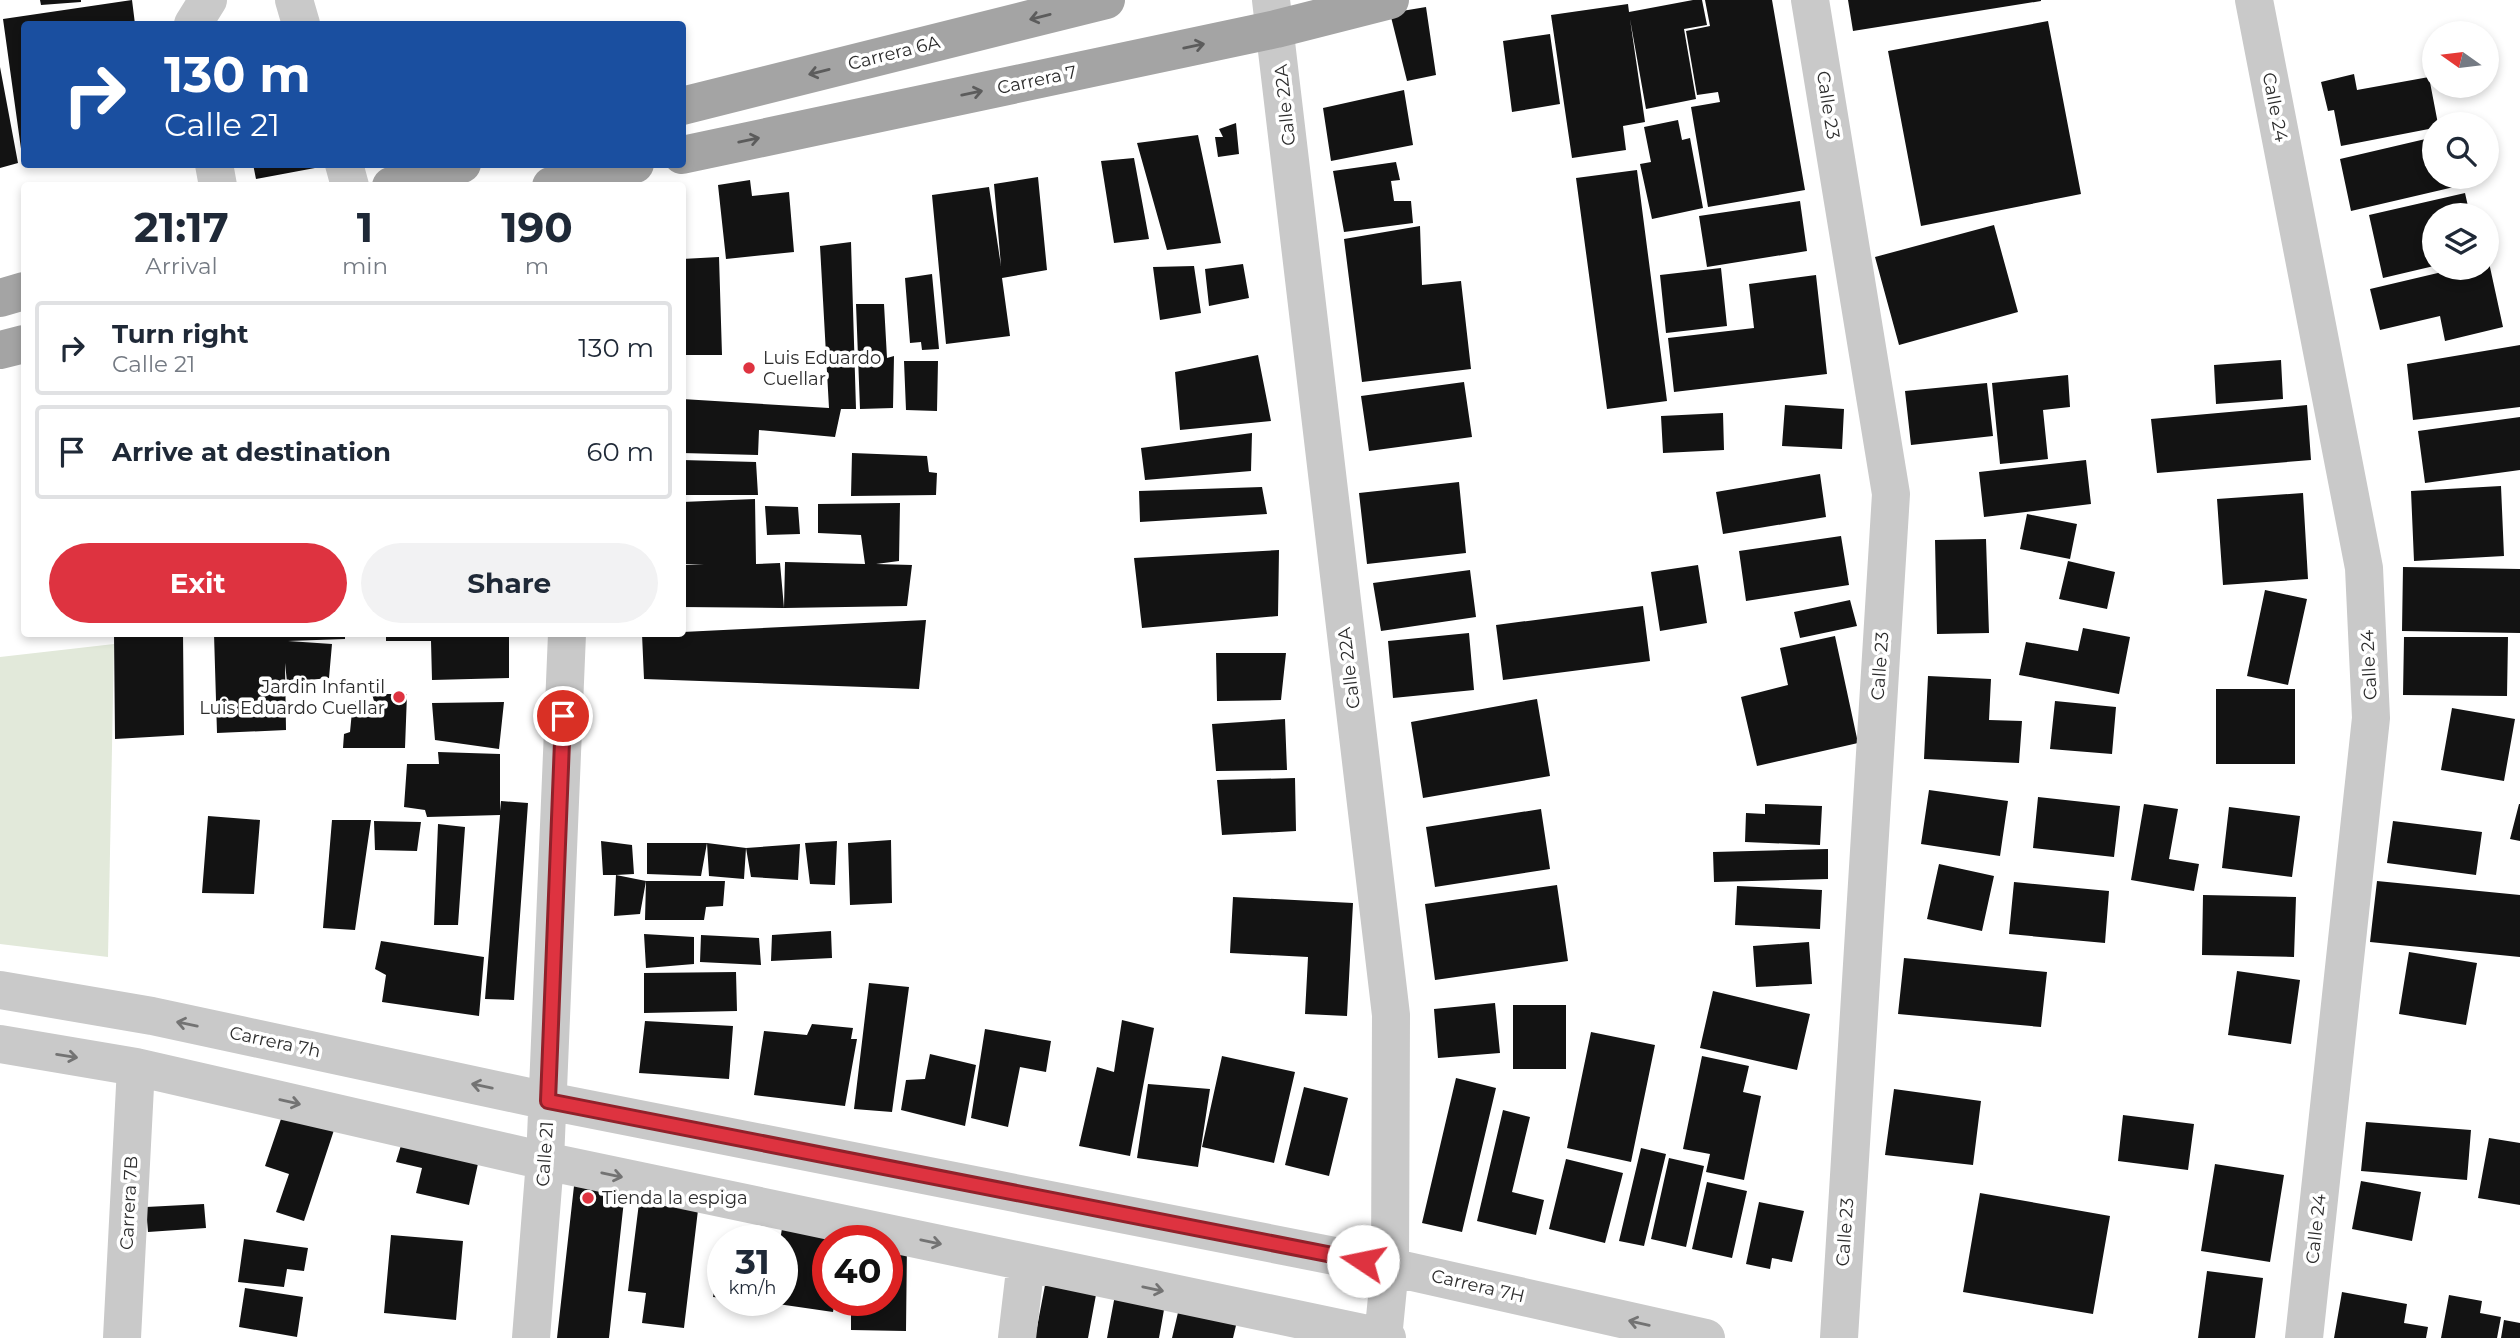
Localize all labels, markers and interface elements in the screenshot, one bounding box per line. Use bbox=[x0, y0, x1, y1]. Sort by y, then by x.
one-way arrow bbox=[1029, 11, 1052, 24]
north arrow bbox=[2422, 21, 2499, 98]
map controls bbox=[2422, 21, 2499, 280]
street label: Carrera 6A bbox=[846, 31, 942, 75]
one-way arrow bbox=[1182, 39, 1205, 53]
text: 130 m bbox=[164, 45, 311, 104]
icon: right bbox=[49, 49, 140, 140]
street label: Carrera 7 bbox=[995, 61, 1079, 99]
street label: Calle 22A bbox=[1270, 63, 1300, 147]
one-way arrow bbox=[808, 66, 831, 79]
street label: Calle 23 bbox=[1812, 69, 1844, 141]
street label: Calle 24 bbox=[2258, 70, 2293, 144]
one-way arrow bbox=[960, 86, 983, 100]
text: Calle 21 bbox=[164, 105, 280, 144]
button: search bbox=[2422, 112, 2499, 189]
one-way arrow bbox=[737, 133, 760, 147]
text: 21:17 bbox=[134, 201, 229, 253]
text: 1 bbox=[357, 201, 373, 253]
text: 190 bbox=[501, 201, 573, 253]
button: layers bbox=[2422, 203, 2499, 280]
text: Arrival bbox=[145, 252, 218, 280]
text: min bbox=[342, 252, 388, 280]
text: m bbox=[525, 252, 549, 280]
text: Turn right bbox=[112, 318, 248, 350]
icon: right bbox=[53, 329, 91, 367]
text: 130 m bbox=[578, 332, 654, 364]
place label: Luis Eduardo Cuellar bbox=[763, 347, 881, 390]
text: Calle 21 bbox=[112, 350, 195, 378]
marker: Luis Eduardo Cuellar bbox=[741, 360, 757, 376]
icon: arrive bbox=[53, 433, 91, 471]
text: Arrive at destination bbox=[112, 436, 391, 468]
text: 60 m bbox=[587, 436, 654, 468]
button: Exit bbox=[49, 543, 347, 623]
button: Share bbox=[361, 543, 658, 623]
street label: Calle 22A bbox=[1333, 626, 1365, 710]
street label: Calle 24 bbox=[2356, 629, 2382, 701]
street label: Calle 23 bbox=[1867, 631, 1893, 701]
place label: Jardin Infantil Luis Eduardo Cuellar bbox=[199, 676, 385, 719]
pin bbox=[533, 686, 593, 746]
marker: Jardin Infantil Luis Eduardo Cuellar bbox=[391, 689, 407, 705]
icon: arrive bbox=[544, 697, 582, 735]
one-way arrow bbox=[176, 1016, 199, 1030]
street label: Carrera 7h bbox=[227, 1022, 323, 1062]
one-way arrow bbox=[55, 1050, 78, 1063]
one-way arrow bbox=[471, 1079, 494, 1093]
one-way arrow bbox=[278, 1096, 301, 1110]
street label: Calle 21 bbox=[532, 1121, 558, 1187]
street label: Carrera 7B bbox=[116, 1155, 142, 1251]
one-way arrow bbox=[600, 1169, 623, 1183]
place label: Tienda la espiga bbox=[602, 1187, 748, 1209]
marker: Tienda la espiga bbox=[580, 1190, 596, 1206]
street label: Calle 24 bbox=[2301, 1193, 2331, 1265]
street label: Calle 23 bbox=[1832, 1197, 1858, 1267]
position arrow bbox=[1326, 1224, 1400, 1298]
speed limit sign: 40 bbox=[812, 1225, 903, 1316]
one-way arrow bbox=[919, 1236, 942, 1250]
text: 31 bbox=[735, 1240, 770, 1283]
street label: Carrera 7H bbox=[1429, 1265, 1527, 1307]
text: km/h bbox=[728, 1277, 777, 1299]
one-way arrow bbox=[1141, 1282, 1164, 1296]
one-way arrow bbox=[1628, 1316, 1651, 1329]

